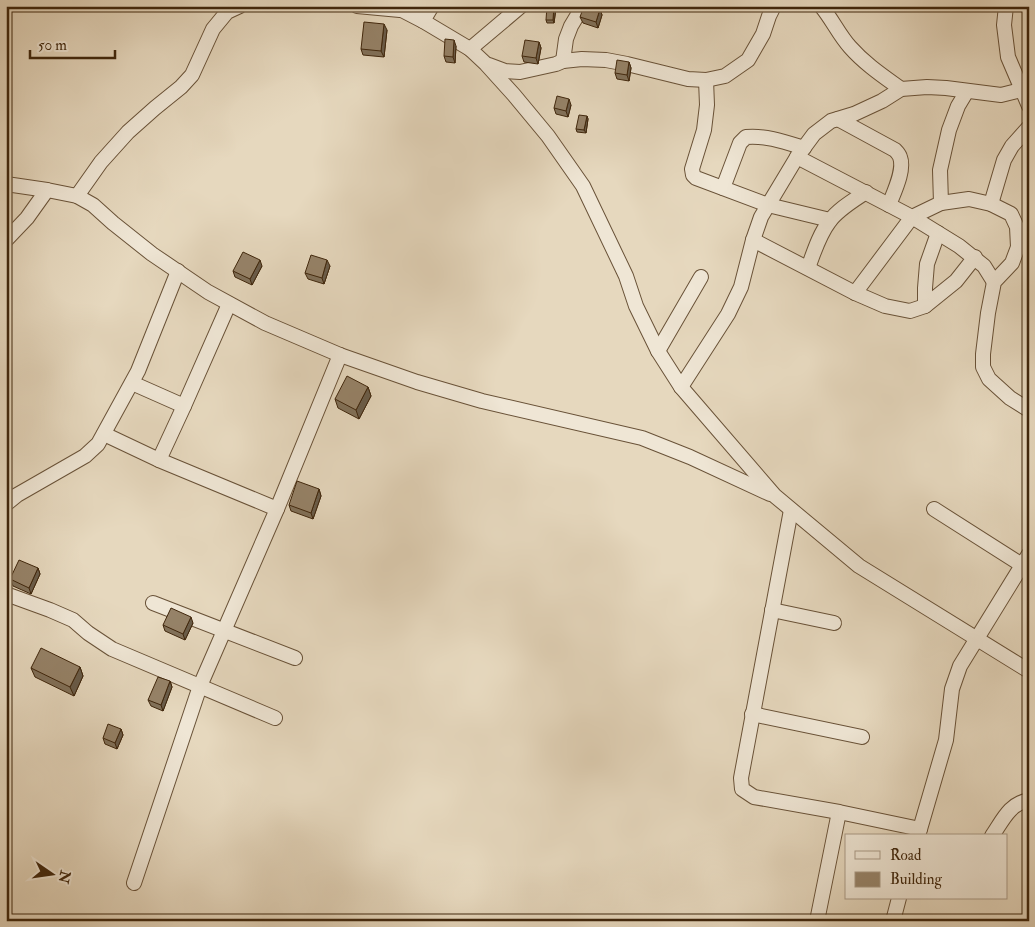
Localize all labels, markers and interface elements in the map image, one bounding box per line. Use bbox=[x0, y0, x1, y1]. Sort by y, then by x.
scale bar bbox=[30, 28, 115, 60]
text: 50 m bbox=[38, 36, 67, 55]
legend bbox=[845, 834, 1008, 900]
text: Road bbox=[890, 846, 922, 865]
north arrow bbox=[28, 850, 78, 900]
text: N bbox=[54, 868, 74, 885]
text: Building bbox=[890, 870, 942, 889]

